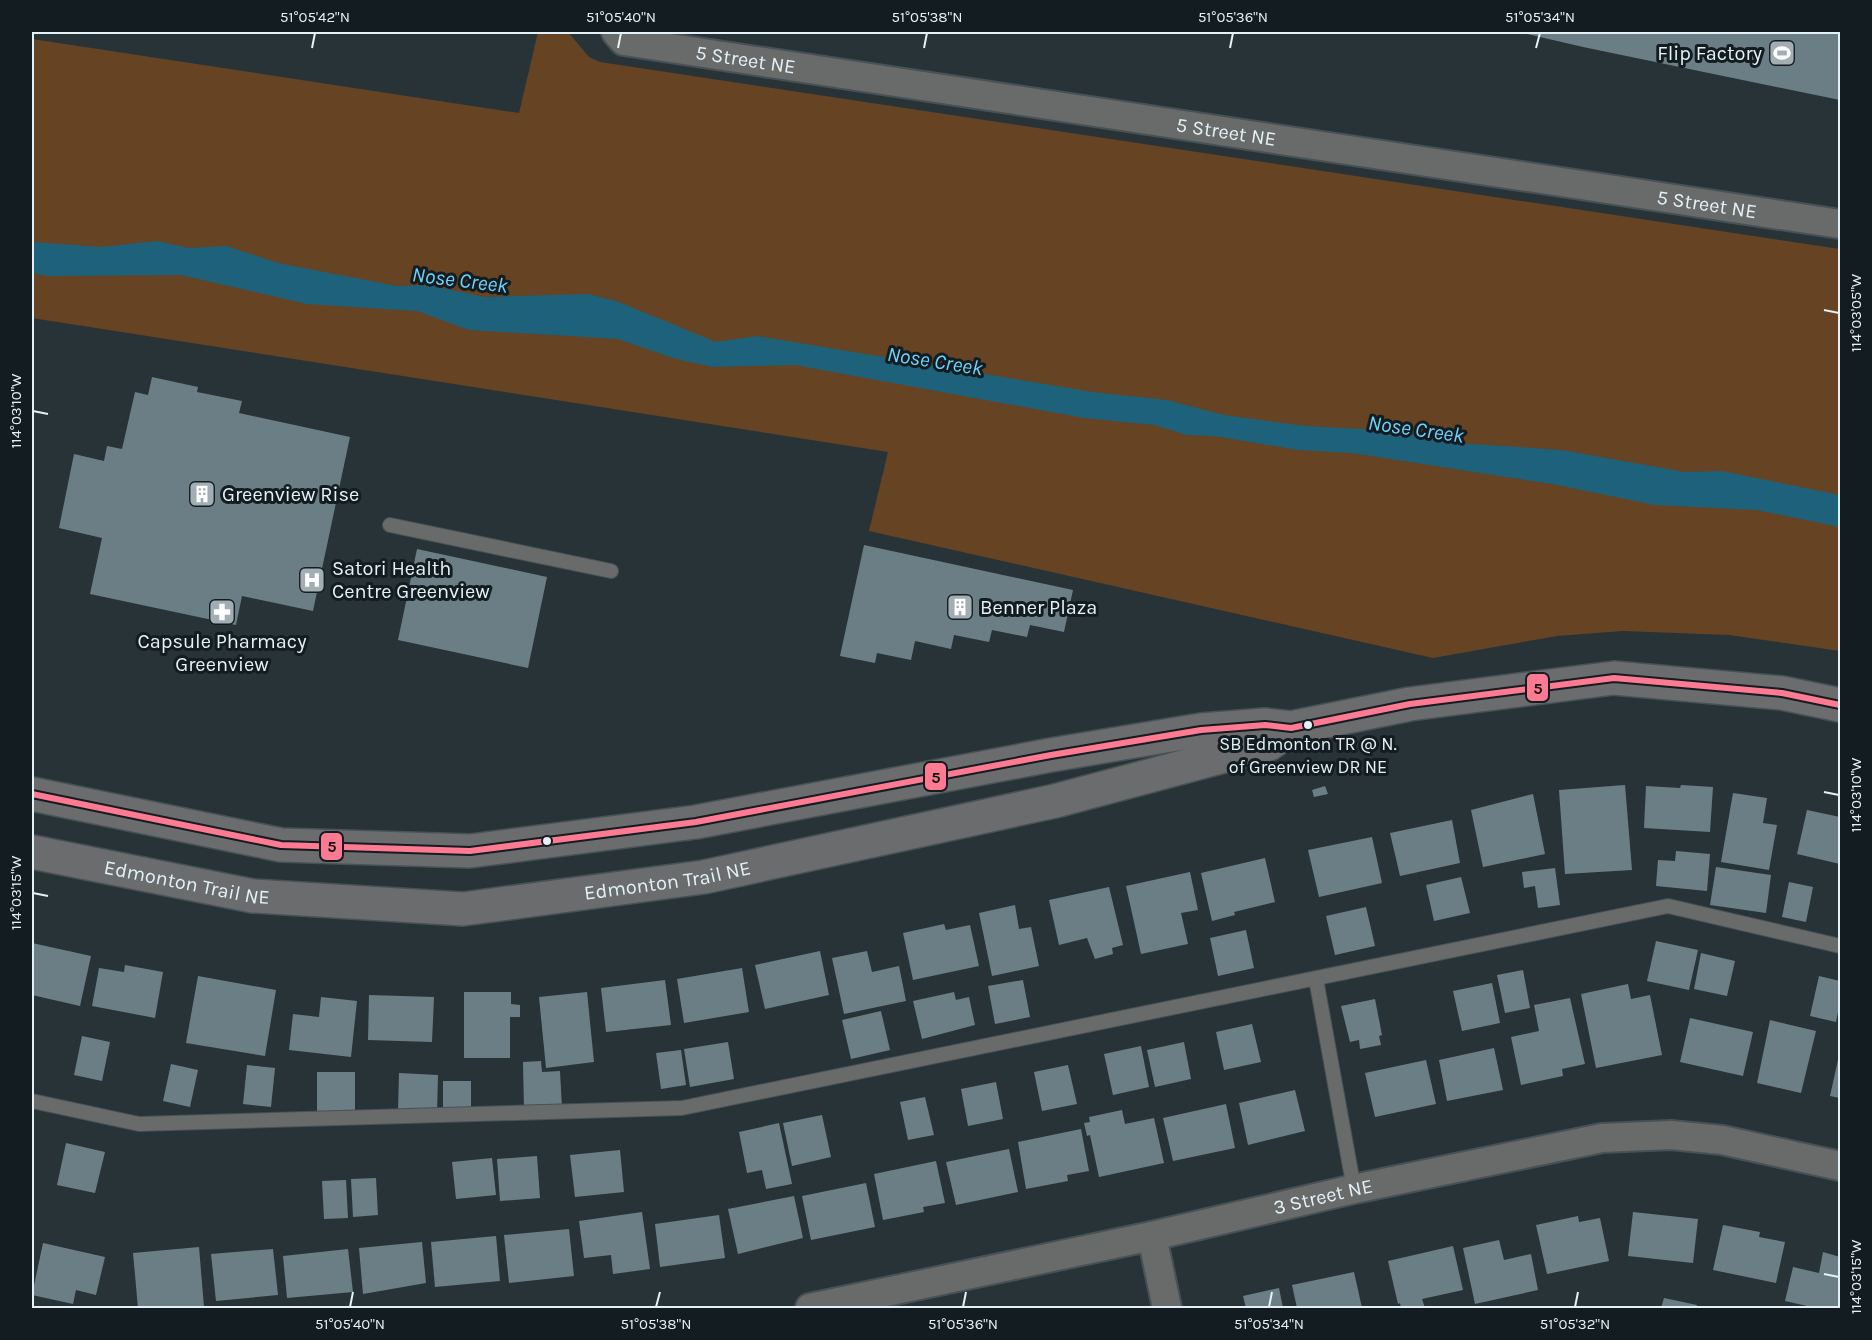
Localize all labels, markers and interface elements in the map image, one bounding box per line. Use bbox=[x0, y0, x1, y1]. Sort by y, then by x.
text: 51°05'42"N bbox=[280, 8, 350, 26]
text: 51°05'40"N bbox=[586, 8, 656, 26]
text: 51°05'38"N bbox=[892, 8, 962, 26]
text: 51°05'36"N bbox=[1198, 8, 1268, 26]
text: 51°05'34"N bbox=[1505, 8, 1575, 26]
sports icon: Flip Factory bbox=[1767, 38, 1797, 68]
street label: 5 Street NE bbox=[694, 40, 797, 78]
place label: Flip Factory bbox=[1657, 42, 1762, 65]
street label: 5 Street NE bbox=[1175, 113, 1278, 150]
street label: 5 Street NE bbox=[1655, 185, 1758, 223]
water label: Nose Creek bbox=[411, 262, 510, 298]
text: 114°03'05"W bbox=[1847, 273, 1865, 352]
water label: Nose Creek bbox=[886, 342, 985, 380]
text: 114°03'10"W bbox=[7, 373, 25, 449]
water label: Nose Creek bbox=[1367, 410, 1466, 448]
building icon: Greenview Rise bbox=[187, 479, 217, 509]
place label: Greenview Rise bbox=[222, 483, 359, 506]
place label: Satori Health Centre Greenview bbox=[332, 557, 490, 603]
hospital icon: Satori Health Centre Greenview bbox=[297, 565, 327, 595]
building icon: Benner Plaza bbox=[945, 592, 975, 622]
place label: Benner Plaza bbox=[980, 596, 1097, 619]
pharmacy icon: Capsule Pharmacy Greenview bbox=[207, 597, 237, 627]
place label: Capsule Pharmacy Greenview bbox=[138, 630, 306, 676]
line badge: 5 bbox=[1526, 673, 1549, 702]
text: 5 bbox=[1533, 679, 1543, 698]
marker: SB Edmonton TR @ N. of Greenview DR NE bbox=[1302, 719, 1314, 731]
place label: SB Edmonton TR @ N. of Greenview DR NE bbox=[1219, 733, 1397, 778]
text: 114°03'10"W bbox=[1847, 757, 1865, 833]
line badge: 5 bbox=[924, 762, 947, 791]
text: 5 bbox=[931, 768, 941, 787]
line badge: 5 bbox=[320, 832, 343, 861]
unlabelled marker bbox=[541, 835, 553, 847]
text: 5 bbox=[327, 837, 337, 856]
text: 114°03'15"W bbox=[7, 855, 25, 930]
street label: Edmonton Trail NE bbox=[102, 855, 270, 909]
street label: Edmonton Trail NE bbox=[583, 856, 753, 904]
street label: 3 Street NE bbox=[1271, 1174, 1375, 1219]
text: 114°03'15"W bbox=[1847, 1239, 1865, 1314]
text: 51°05'40"N bbox=[315, 1315, 385, 1333]
text: 51°05'38"N bbox=[621, 1315, 691, 1333]
text: 51°05'36"N bbox=[928, 1315, 998, 1333]
text: 51°05'34"N bbox=[1234, 1315, 1304, 1333]
text: 51°05'32"N bbox=[1540, 1315, 1610, 1333]

